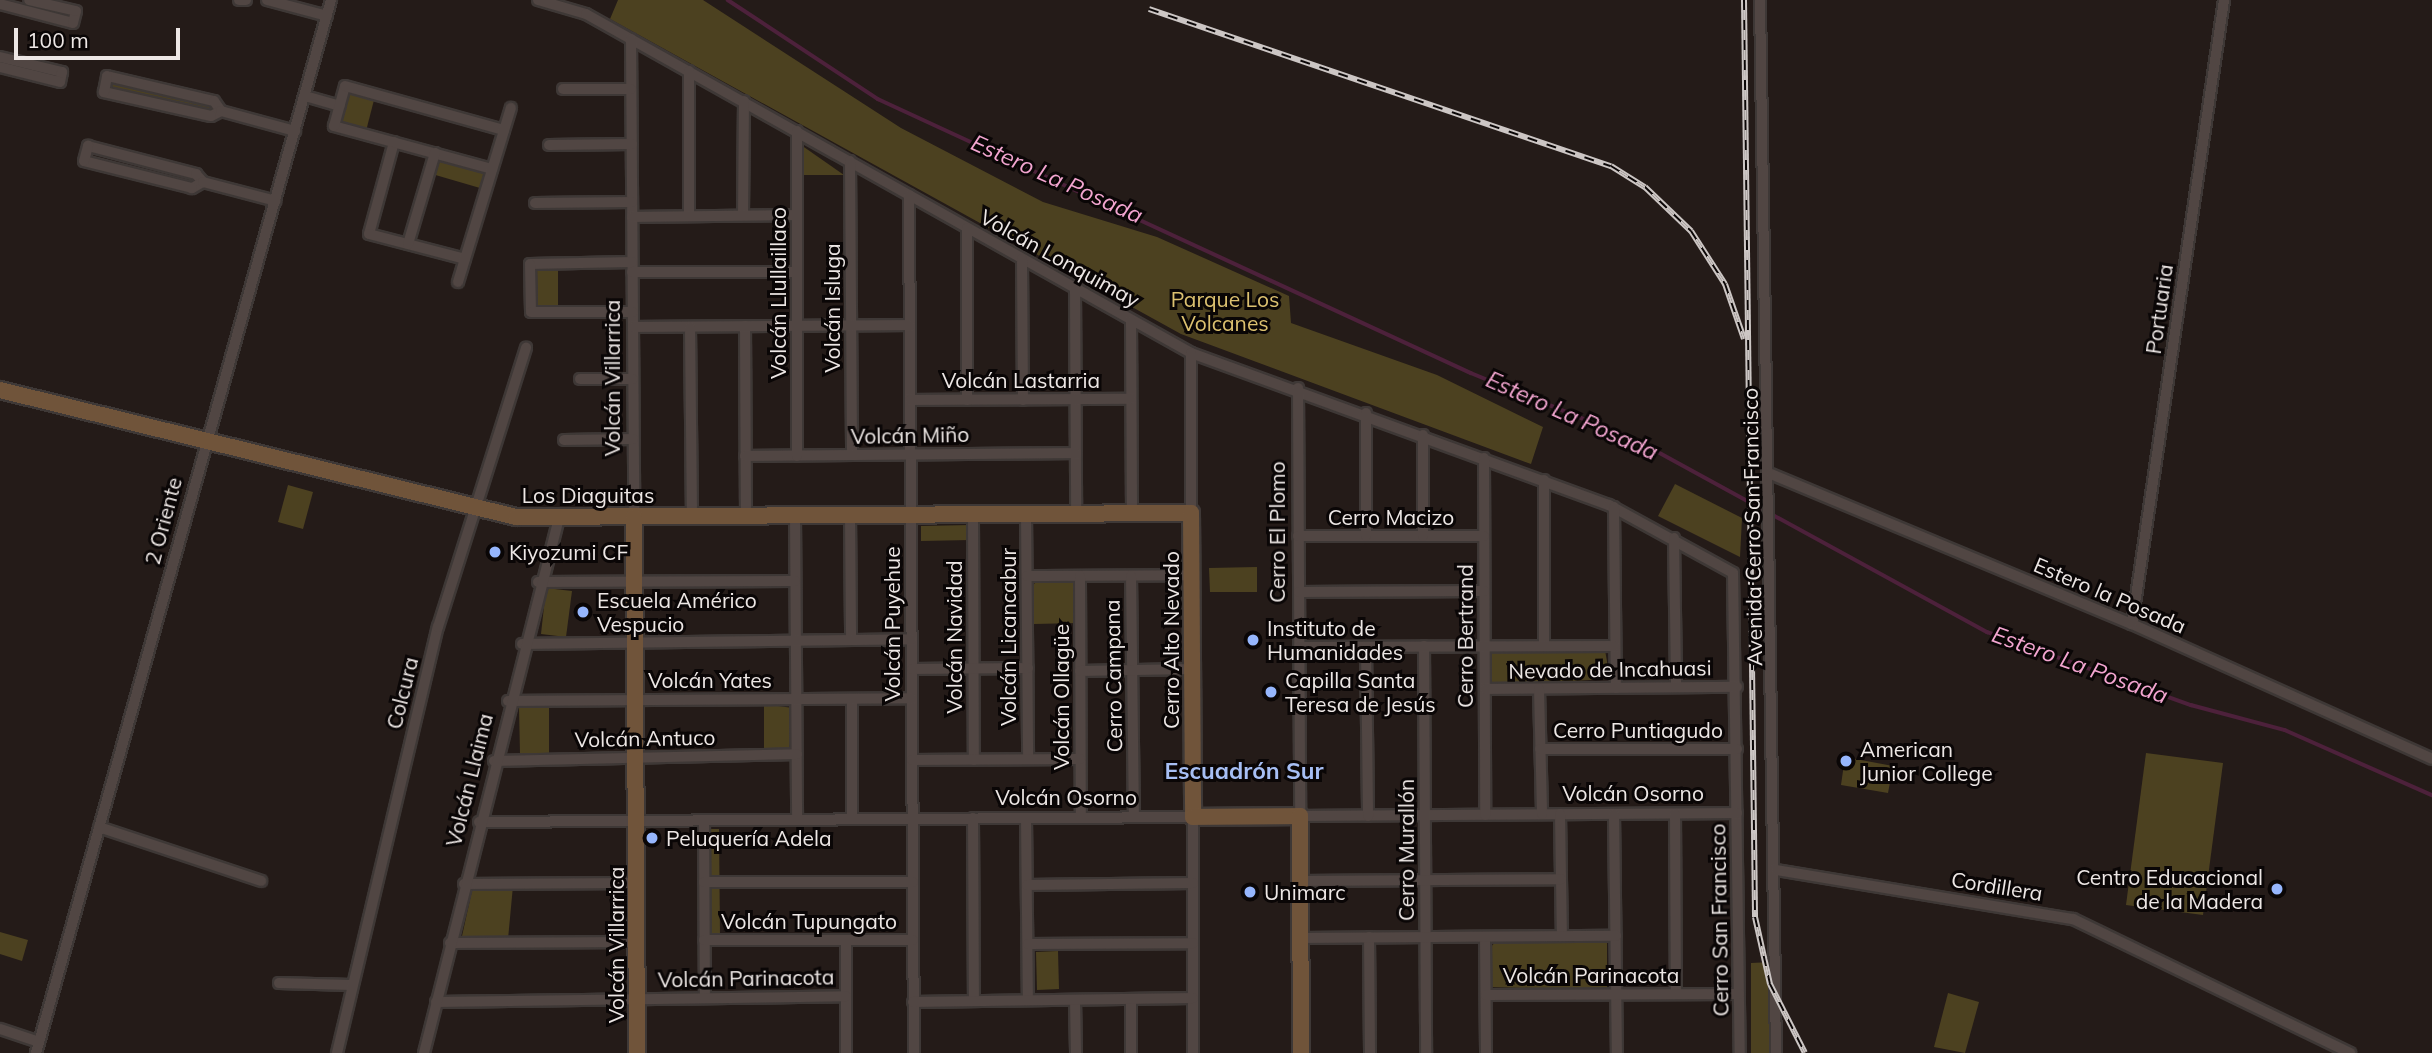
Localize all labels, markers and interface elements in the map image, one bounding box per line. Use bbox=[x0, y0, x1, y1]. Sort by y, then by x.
scale bar bbox=[18, 14, 184, 58]
text: 100 m bbox=[27, 27, 89, 53]
water label: Estero La Posada bbox=[967, 129, 1147, 229]
street label: Volcán Lonquimay bbox=[976, 204, 1144, 312]
street label: Volcán Llullaillaco bbox=[765, 207, 791, 379]
street label: Volcán Isluga bbox=[819, 243, 845, 373]
street label: Portuaria bbox=[2140, 262, 2178, 356]
park label: Parque Los Volcanes bbox=[1171, 286, 1279, 336]
street label: Volcán Villarrica bbox=[599, 300, 625, 456]
water label: Estero La Posada bbox=[1482, 366, 1662, 466]
street label: Volcán Lastarria bbox=[942, 367, 1100, 393]
street label: Avenida Cerro San Francisco bbox=[1737, 388, 1767, 666]
street label: Volcán Miño bbox=[851, 421, 969, 449]
street label: Cerro El Plomo bbox=[1264, 461, 1290, 603]
street label: 2 Oriente bbox=[139, 475, 187, 567]
street label: Los Diaguitas bbox=[522, 482, 654, 508]
street label: Cerro Macizo bbox=[1328, 504, 1454, 530]
place label: Kiyozumi CF bbox=[509, 539, 628, 565]
marker: Kiyozumi CF bbox=[487, 544, 503, 560]
street label: Volcán Puyehue bbox=[879, 546, 905, 702]
street label: Volcán Licancabur bbox=[995, 548, 1021, 726]
street label: Cerro Alto Nevado bbox=[1158, 551, 1184, 729]
street label: Estero la Posada bbox=[2030, 552, 2190, 638]
street label: Volcán Navidad bbox=[941, 560, 967, 714]
street label: Cerro Bertrand bbox=[1452, 564, 1478, 708]
place label: Escuela Américo Vespucio bbox=[597, 587, 757, 637]
street label: Cerro Campana bbox=[1099, 599, 1127, 753]
marker: Escuela Américo Vespucio bbox=[575, 604, 591, 620]
place label: Instituto de Humanidades bbox=[1267, 615, 1403, 665]
water label: Estero La Posada bbox=[1988, 620, 2172, 710]
street label: Volcán Ollagüe bbox=[1048, 624, 1074, 770]
marker: Instituto de Humanidades bbox=[1245, 632, 1261, 648]
street label: Colcura bbox=[381, 654, 423, 732]
street label: Nevado de Incahuasi bbox=[1508, 655, 1712, 683]
street label: Volcán Yates bbox=[648, 667, 772, 693]
place label: Capilla Santa Teresa de Jesús bbox=[1285, 667, 1436, 717]
marker: Capilla Santa Teresa de Jesús bbox=[1263, 684, 1279, 700]
street label: Volcán Llaima bbox=[440, 711, 498, 849]
street label: Cerro Puntiagudo bbox=[1553, 717, 1723, 743]
street label: Volcán Antuco bbox=[575, 724, 715, 752]
place label: American Junior College bbox=[1860, 736, 1993, 786]
marker: American Junior College bbox=[1838, 753, 1854, 769]
district label: Escuadrón Sur bbox=[1164, 757, 1324, 785]
street label: Cerro Murallón bbox=[1393, 779, 1419, 921]
street label: Volcán Osorno bbox=[1562, 780, 1704, 806]
street label: Volcán Osorno bbox=[995, 784, 1137, 810]
street label: Cerro San Francisco bbox=[1705, 823, 1733, 1017]
place label: Peluquería Adela bbox=[666, 825, 832, 851]
marker: Peluquería Adela bbox=[644, 830, 660, 846]
place label: Centro Educacional de la Madera bbox=[2076, 864, 2263, 914]
street label: Cordillera bbox=[1949, 866, 2045, 906]
street label: Volcán Villarrica bbox=[603, 867, 629, 1023]
place label: Unimarc bbox=[1264, 879, 1346, 905]
marker: Centro Educacional de la Madera bbox=[2269, 881, 2285, 897]
marker: Unimarc bbox=[1242, 884, 1258, 900]
street label: Volcán Tupungato bbox=[721, 908, 897, 934]
street label: Volcán Parinacota bbox=[1503, 962, 1679, 988]
street label: Volcán Parinacota bbox=[658, 964, 834, 992]

